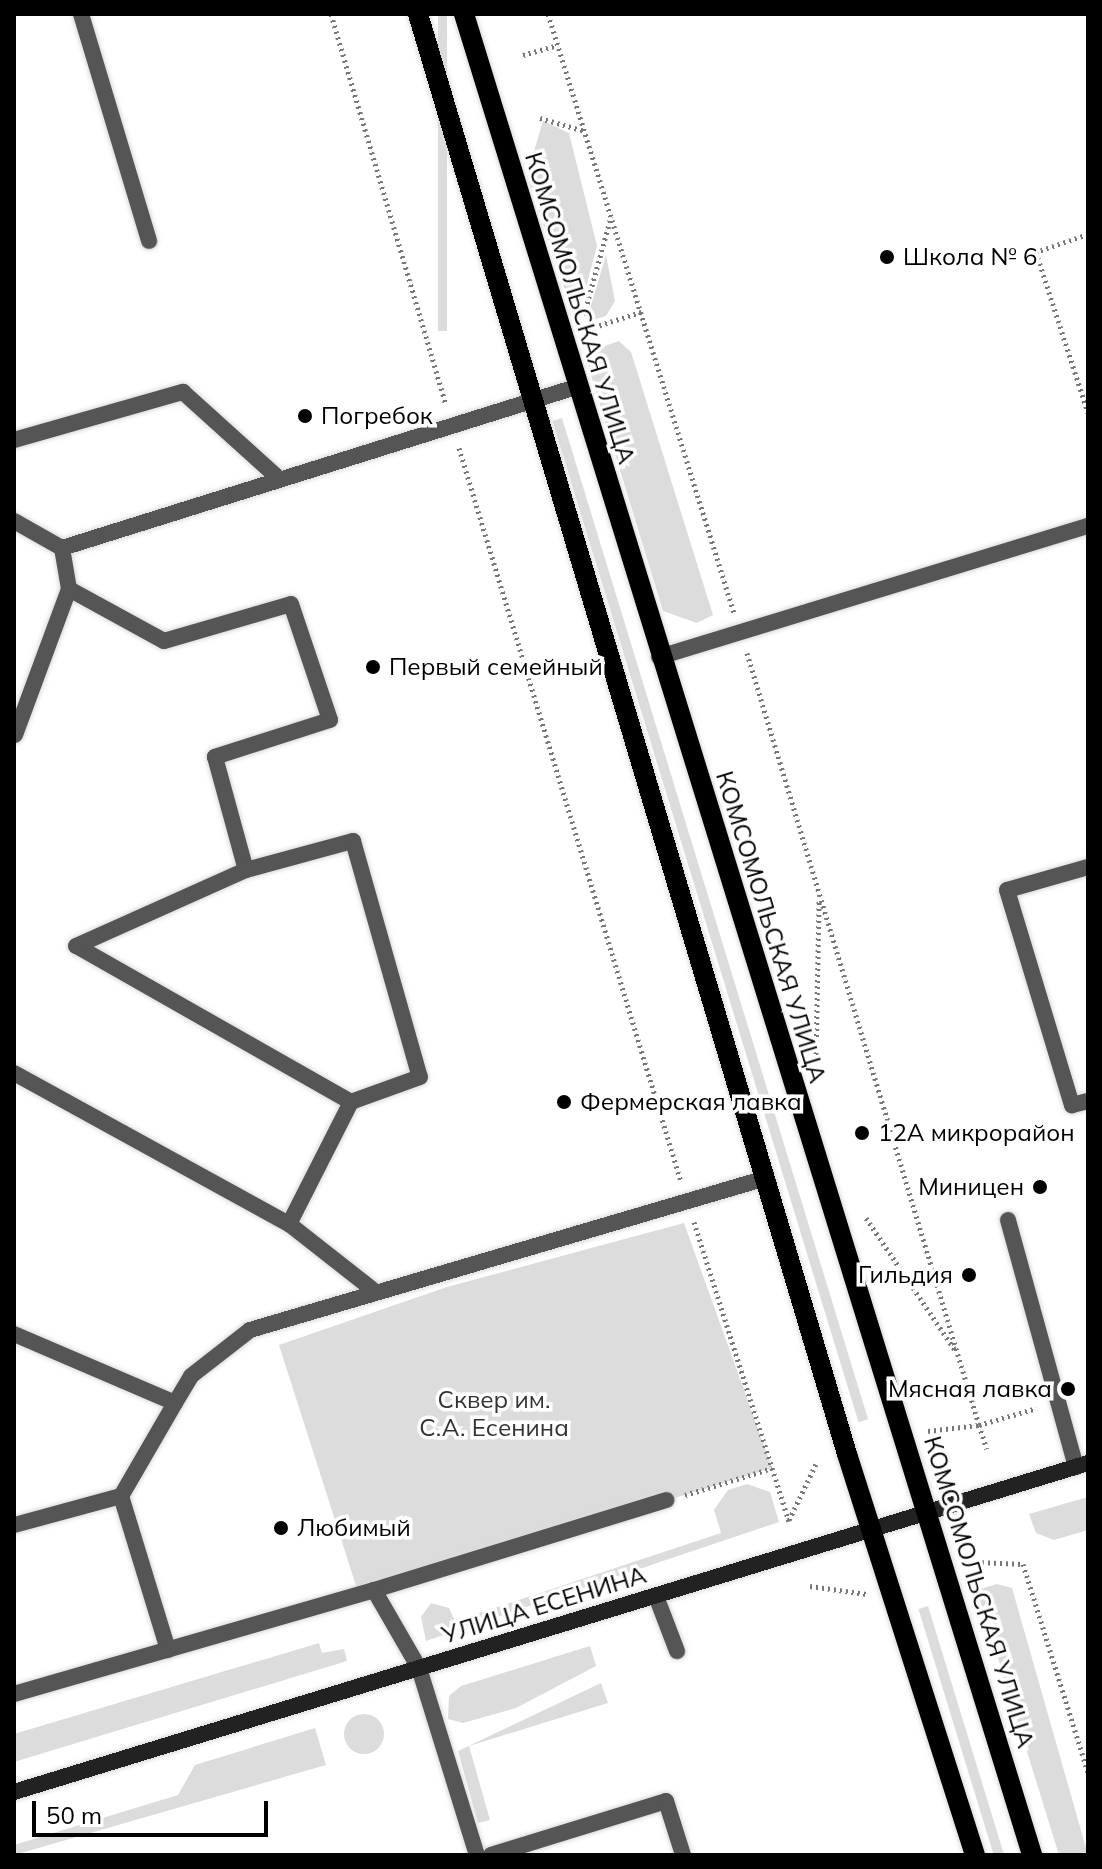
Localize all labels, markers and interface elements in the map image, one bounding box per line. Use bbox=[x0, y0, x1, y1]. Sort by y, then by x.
street label: КОМСОМОЛЬСКАЯ УЛИЦА bbox=[519, 149, 641, 467]
place label: Школа № 6 bbox=[903, 243, 1037, 271]
marker: Школа № 6 bbox=[878, 248, 896, 266]
place label: Погребок bbox=[321, 402, 433, 430]
marker: Погребок bbox=[296, 407, 314, 425]
place label: Первый семейный bbox=[389, 653, 603, 681]
marker: Первый семейный bbox=[364, 658, 382, 676]
street label: КОМСОМОЛЬСКАЯ УЛИЦА bbox=[710, 768, 832, 1086]
place label: Фермерская лавка bbox=[580, 1088, 802, 1116]
marker: Фермерская лавка bbox=[555, 1093, 573, 1111]
place label: 12А микрорайон bbox=[878, 1119, 1074, 1147]
marker: 12А микрорайон bbox=[853, 1124, 871, 1142]
place label: Миницен bbox=[918, 1173, 1024, 1201]
marker: Миницен bbox=[1031, 1178, 1049, 1196]
place label: Гильдия bbox=[858, 1261, 953, 1289]
marker: Гильдия bbox=[960, 1266, 978, 1284]
place label: Мясная лавка bbox=[888, 1375, 1052, 1403]
marker: Мясная лавка bbox=[1059, 1380, 1077, 1398]
park label: Сквер им. С.А. Есенина bbox=[419, 1386, 569, 1442]
street label: КОМСОМОЛЬСКАЯ УЛИЦА bbox=[918, 1433, 1040, 1751]
place label: Любимый bbox=[297, 1514, 411, 1542]
marker: Любимый bbox=[272, 1519, 290, 1537]
street label: УЛИЦА ЕСЕНИНА bbox=[438, 1560, 650, 1650]
scale bar bbox=[36, 1785, 272, 1835]
text: 50 m bbox=[46, 1800, 102, 1830]

